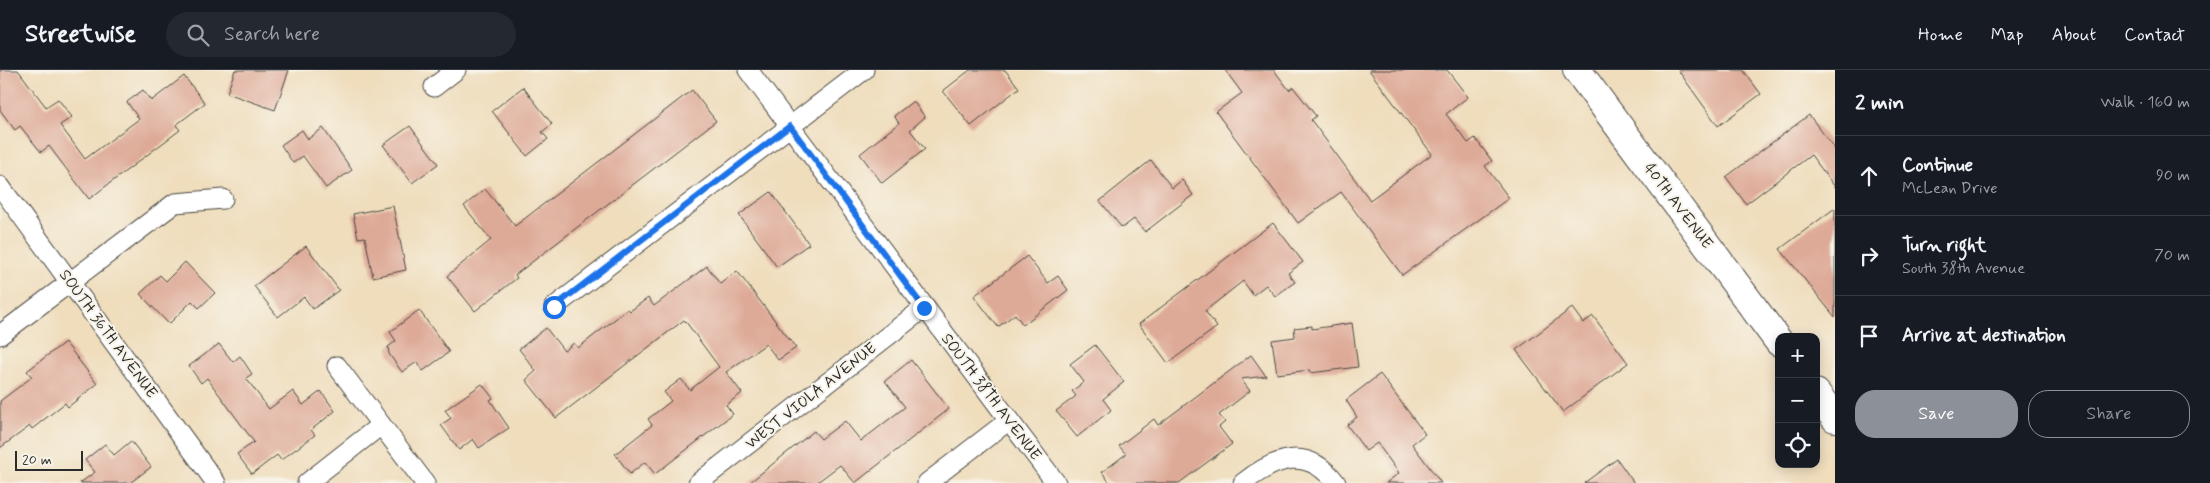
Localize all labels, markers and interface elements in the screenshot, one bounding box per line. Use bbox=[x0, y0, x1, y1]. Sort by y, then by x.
search box bbox=[166, 12, 516, 57]
text: Streetwise bbox=[25, 19, 136, 50]
icon: search bbox=[184, 21, 212, 49]
text: Search here bbox=[224, 22, 320, 47]
text: Home bbox=[1918, 23, 1963, 47]
text: Map bbox=[1991, 23, 2024, 47]
text: About bbox=[2052, 23, 2096, 47]
text: Contact bbox=[2124, 23, 2185, 47]
text: 2 min bbox=[1855, 89, 1904, 117]
text: Walk · 160 m bbox=[2100, 92, 2190, 113]
text: Continue bbox=[1902, 153, 1973, 178]
street label: 40TH AVENUE bbox=[1639, 159, 1717, 253]
icon: ahead bbox=[1855, 162, 1883, 190]
text: 90 m bbox=[2156, 165, 2190, 186]
text: McLean Drive bbox=[1902, 178, 1997, 199]
text: Turn right bbox=[1902, 233, 1986, 258]
icon: right bbox=[1855, 242, 1883, 270]
text: 70 m bbox=[2154, 245, 2190, 266]
text: South 38th Avenue bbox=[1902, 258, 2025, 279]
street label: SOUTH 36TH AVENUE bbox=[54, 265, 162, 403]
route start bbox=[543, 296, 566, 319]
route end bbox=[913, 297, 936, 320]
icon: arrive bbox=[1855, 322, 1883, 350]
text: Arrive at destination bbox=[1902, 323, 2066, 348]
street label: SOUTH 38TH AVENUE bbox=[936, 329, 1046, 465]
map controls bbox=[1775, 333, 1820, 468]
button: + bbox=[1775, 333, 1820, 378]
street label: WEST VIOLA AVENUE bbox=[741, 338, 881, 454]
button: − bbox=[1775, 378, 1820, 423]
button: Save bbox=[1855, 390, 2018, 438]
button: Share bbox=[2028, 390, 2190, 438]
button: locate bbox=[1775, 423, 1820, 468]
scale bar bbox=[15, 448, 82, 471]
text: 20 m bbox=[22, 451, 52, 469]

